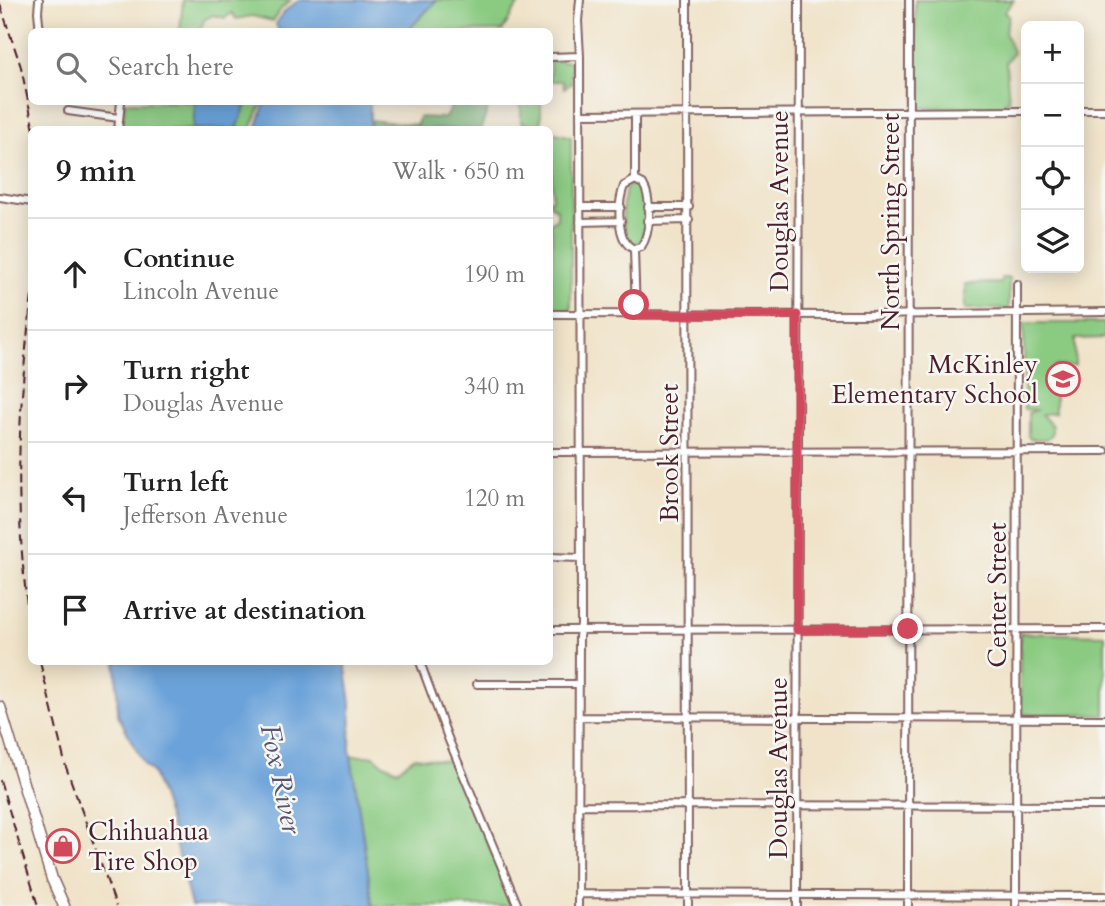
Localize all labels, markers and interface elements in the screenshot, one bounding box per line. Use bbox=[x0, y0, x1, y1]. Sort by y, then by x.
map controls bbox=[1021, 21, 1084, 273]
button: + bbox=[1021, 21, 1084, 84]
search box bbox=[28, 28, 553, 105]
icon: search bbox=[52, 48, 90, 86]
text: Search here bbox=[108, 49, 234, 84]
button: − bbox=[1021, 84, 1084, 147]
street label: Douglas Avenue bbox=[762, 110, 797, 292]
street label: North Spring Street bbox=[873, 113, 908, 331]
button: locate bbox=[1021, 147, 1084, 210]
text: 9 min bbox=[56, 151, 136, 192]
text: Walk · 650 m bbox=[392, 156, 525, 187]
button: layers bbox=[1021, 210, 1084, 273]
text: Continue bbox=[123, 241, 235, 276]
icon: ahead bbox=[56, 255, 94, 293]
text: 190 m bbox=[464, 259, 525, 290]
text: Lincoln Avenue bbox=[123, 276, 279, 307]
route start bbox=[618, 289, 649, 320]
place label: McKinley Elementary School bbox=[831, 347, 1038, 412]
text: Turn right bbox=[123, 353, 250, 388]
school or university icon: McKinley Elementary School bbox=[1044, 360, 1082, 398]
icon: right bbox=[56, 367, 94, 405]
text: 340 m bbox=[464, 371, 525, 402]
street label: Brook Street bbox=[652, 384, 687, 522]
text: Douglas Avenue bbox=[123, 388, 284, 419]
text: Turn left bbox=[123, 465, 228, 500]
icon: left bbox=[56, 479, 94, 517]
text: 120 m bbox=[464, 483, 525, 514]
text: Jefferson Avenue bbox=[123, 500, 288, 531]
street label: Center Street bbox=[980, 522, 1015, 668]
icon: arrive bbox=[56, 591, 94, 629]
text: Arrive at destination bbox=[123, 593, 366, 628]
route end bbox=[892, 613, 923, 644]
street label: Douglas Avenue bbox=[761, 677, 796, 859]
water label: Fox River bbox=[251, 721, 311, 838]
place label: Chihuahua Tire Shop bbox=[88, 814, 209, 879]
shop icon: Chihuahua Tire Shop bbox=[44, 827, 82, 865]

